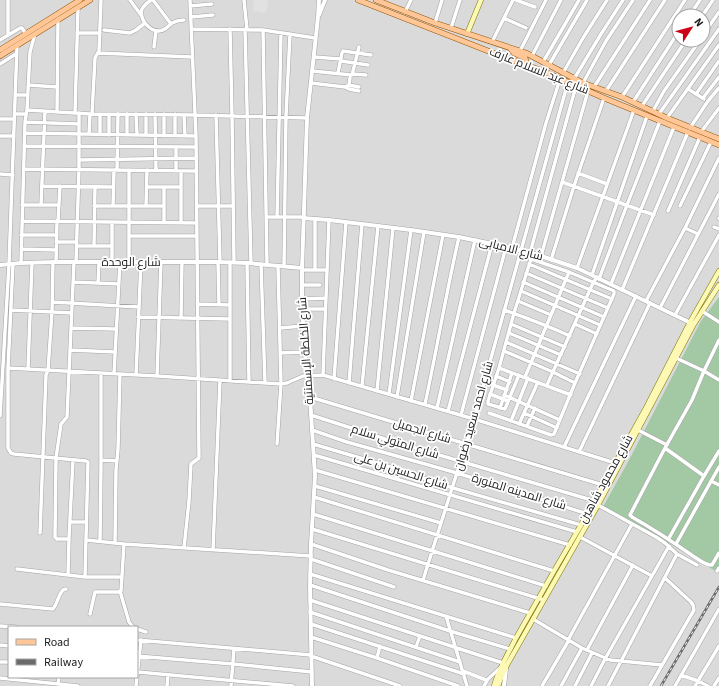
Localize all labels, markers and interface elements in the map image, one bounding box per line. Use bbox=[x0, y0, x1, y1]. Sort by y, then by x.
north arrow bbox=[671, 8, 711, 48]
text: N bbox=[690, 15, 707, 30]
street label: شارع عبد السلام عارف bbox=[487, 43, 591, 99]
street label: شارع الامبابى bbox=[477, 233, 545, 265]
street label: شارع الوحدة bbox=[101, 254, 161, 271]
street label: شارع الخلطة الإسمنتية bbox=[294, 297, 318, 405]
street label: شارع احمد سعيد رضوان bbox=[450, 359, 498, 473]
street label: شارع الجميل bbox=[391, 414, 453, 448]
street label: شارع المتولي سلام bbox=[349, 421, 441, 464]
street label: شارع محمود شاهين bbox=[575, 432, 637, 526]
street label: شارع الحسين بن على bbox=[352, 448, 450, 494]
street label: شارع المدينه المنورة bbox=[470, 470, 568, 514]
legend bbox=[8, 626, 138, 678]
text: Road bbox=[44, 634, 70, 651]
text: Railway bbox=[44, 654, 83, 671]

